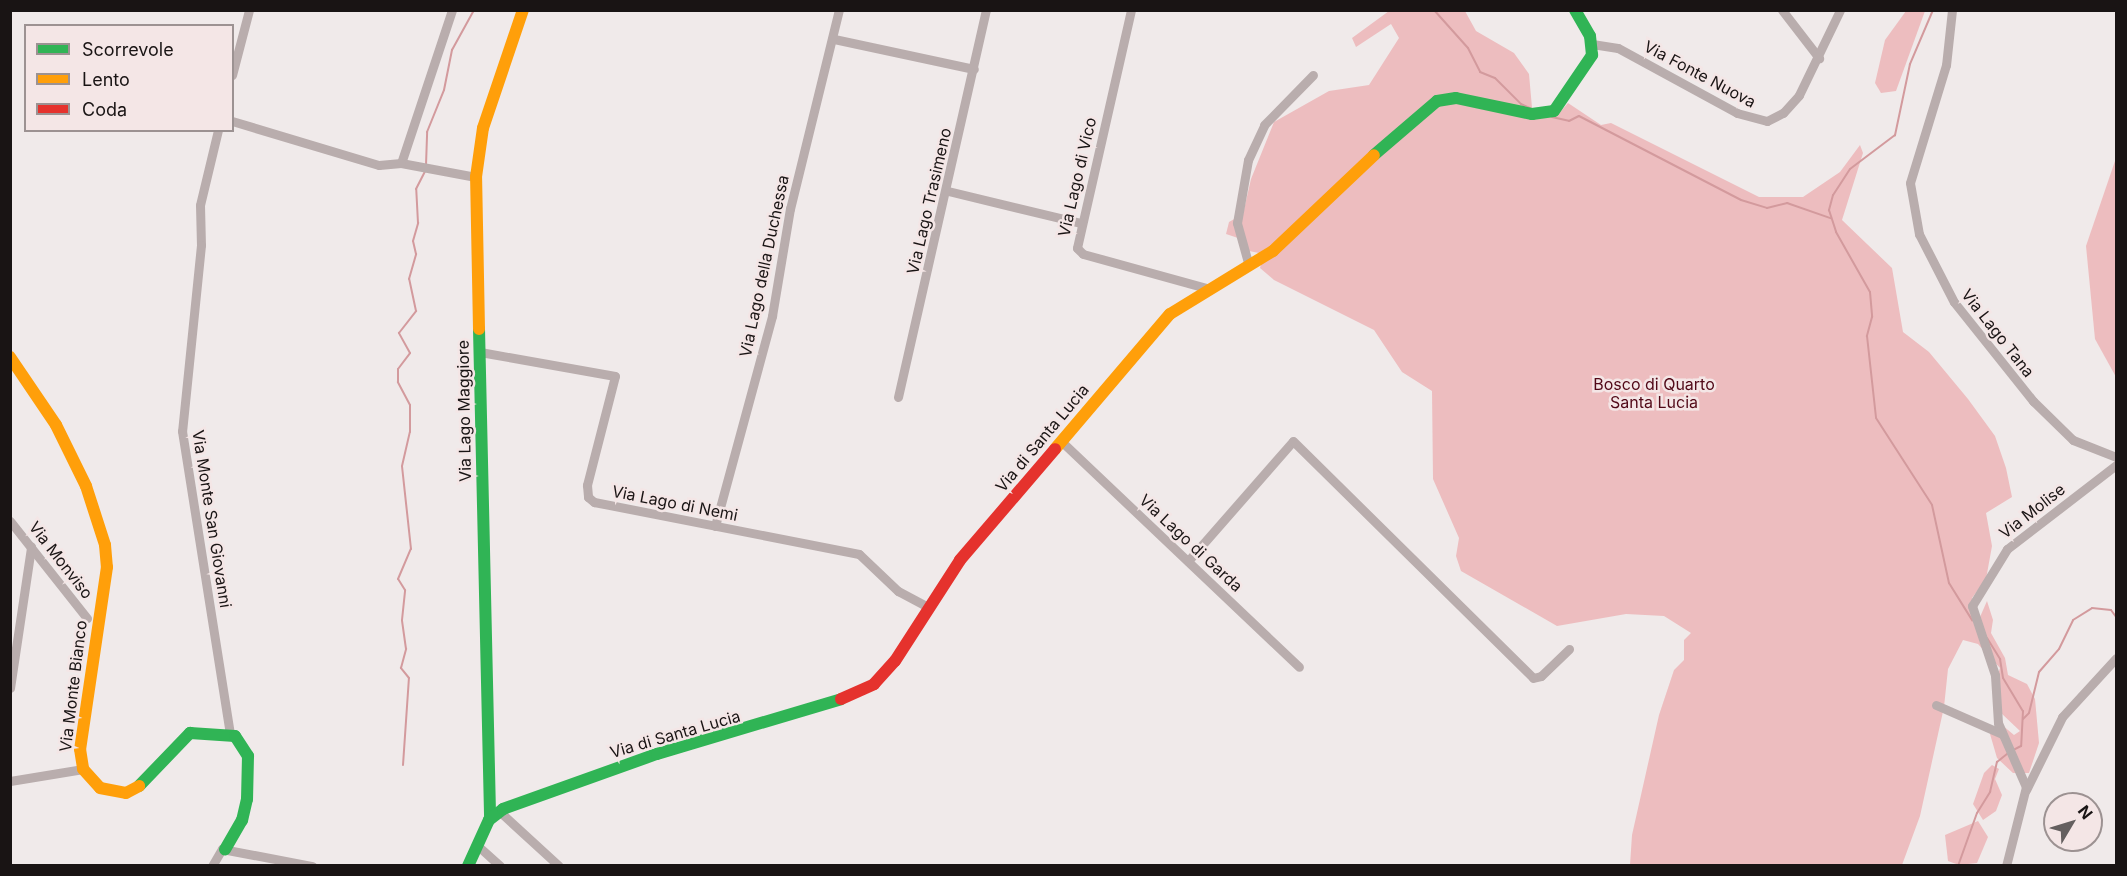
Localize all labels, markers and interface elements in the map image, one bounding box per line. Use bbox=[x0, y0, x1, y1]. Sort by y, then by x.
legend bbox=[24, 24, 234, 132]
street label: Via Fonte Nuova bbox=[1641, 36, 1759, 112]
text: Scorrevole bbox=[82, 39, 174, 60]
text: Lento bbox=[82, 69, 130, 90]
text: Coda bbox=[82, 99, 127, 120]
street label: Via Lago di Vico bbox=[1054, 115, 1100, 239]
street label: Via Lago Trasimeno bbox=[903, 126, 955, 276]
street label: Via Lago della Duchessa bbox=[735, 173, 793, 359]
street label: Via Lago Tana bbox=[1958, 285, 2038, 381]
street label: Via Lago Maggiore bbox=[453, 340, 475, 482]
park label: Bosco di Quarto Santa Lucia bbox=[1593, 374, 1715, 412]
street label: Via di Santa Lucia bbox=[991, 380, 1093, 496]
street label: Via Monte San Giovanni bbox=[188, 429, 236, 609]
street label: Via Molise bbox=[1995, 479, 2069, 543]
street label: Via Lago di Nemi bbox=[610, 481, 740, 525]
street label: Via Lago di Garda bbox=[1135, 490, 1247, 596]
street label: Via Monviso bbox=[25, 518, 97, 602]
street label: Via Monte Bianco bbox=[55, 619, 91, 753]
street label: Via di Santa Lucia bbox=[608, 706, 742, 762]
north arrow bbox=[2043, 792, 2103, 852]
text: N bbox=[2074, 801, 2097, 823]

